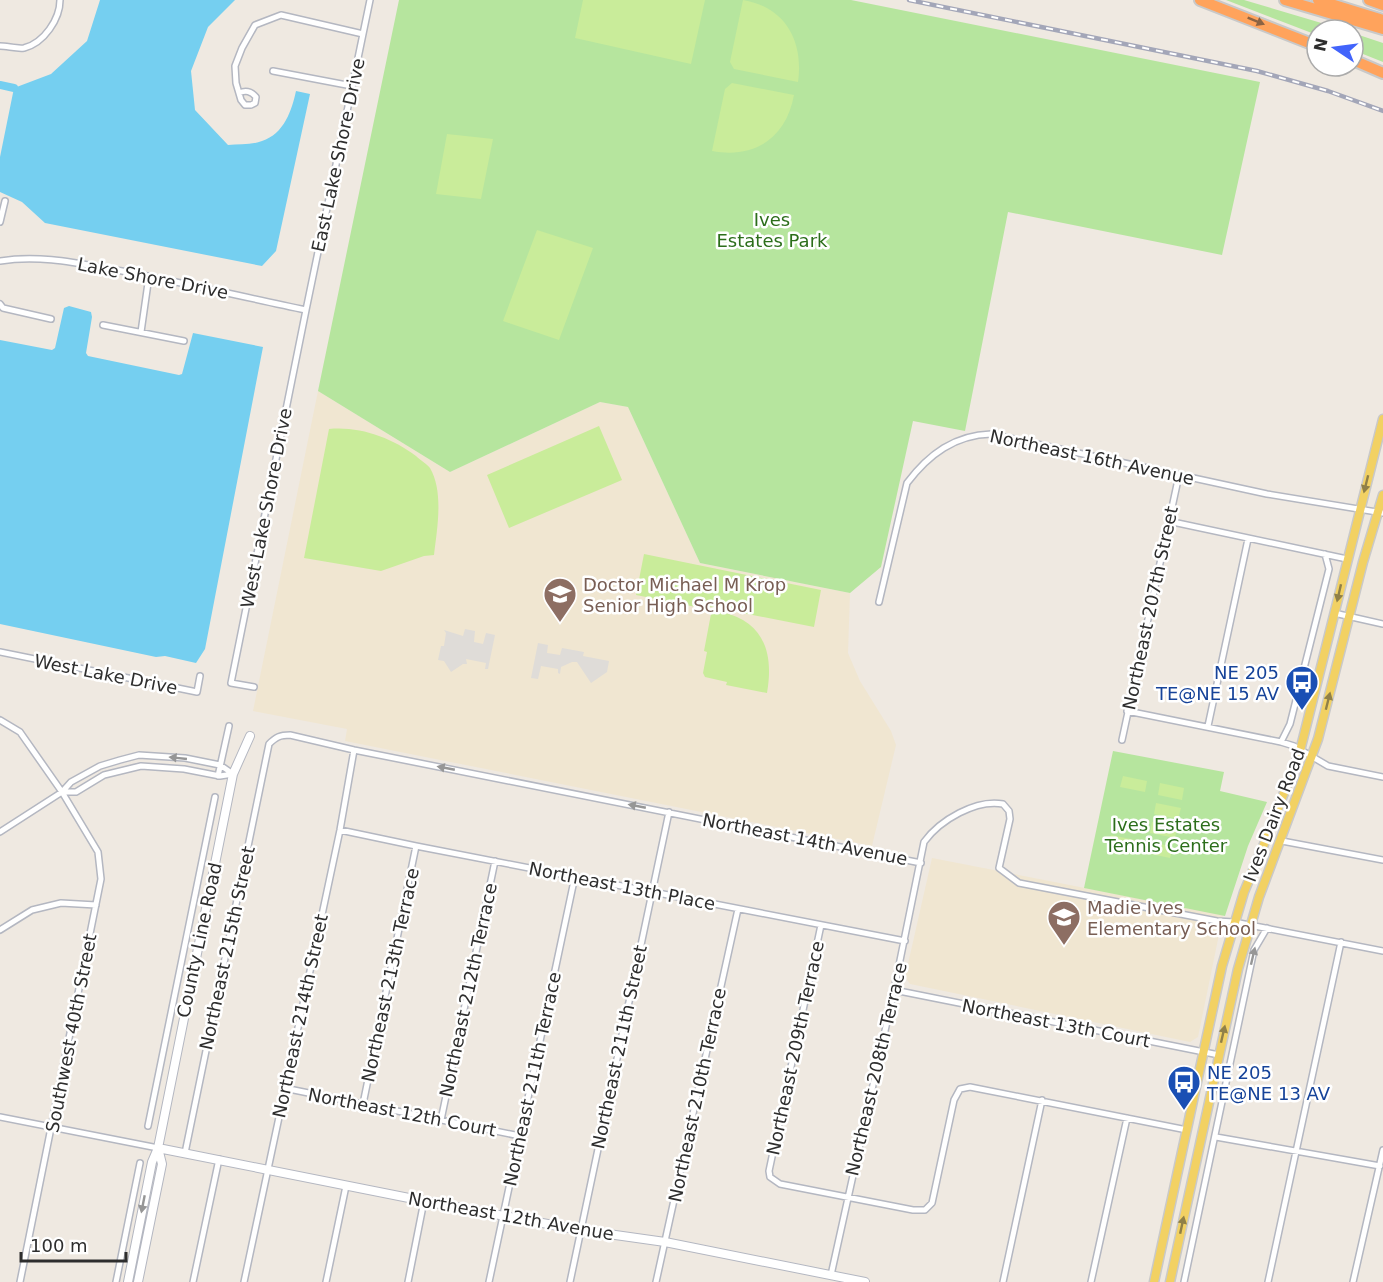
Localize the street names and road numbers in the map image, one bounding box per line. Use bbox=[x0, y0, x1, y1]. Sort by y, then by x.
street label: East Lake Shore Drive bbox=[307, 56, 369, 254]
street label: Lake Shore Drive bbox=[76, 253, 230, 303]
street label: West Lake Shore Drive bbox=[236, 406, 296, 610]
street label: Northeast 16th Avenue bbox=[988, 425, 1196, 489]
street label: Northeast 207th Street bbox=[1118, 504, 1182, 712]
street label: West Lake Drive bbox=[33, 650, 179, 698]
street label: Ives Dairy Road bbox=[1239, 745, 1309, 885]
street label: Northeast 14th Avenue bbox=[701, 809, 909, 869]
street label: Northeast 215th Street bbox=[195, 844, 259, 1052]
street label: Northeast 13th Place bbox=[527, 858, 717, 914]
street label: County Line Road bbox=[172, 860, 226, 1020]
street label: Northeast 213th Terrace bbox=[357, 866, 423, 1084]
street label: Northeast 212th Terrace bbox=[435, 881, 501, 1099]
street label: Northeast 214th Street bbox=[268, 912, 332, 1120]
street label: Southwest 40th Street bbox=[41, 932, 101, 1134]
street label: Northeast 209th Terrace bbox=[762, 939, 828, 1157]
street label: Northeast 211th Street bbox=[587, 943, 651, 1151]
street label: Northeast 208th Terrace bbox=[841, 960, 911, 1178]
street label: Northeast 211th Terrace bbox=[499, 970, 565, 1188]
street label: Northeast 210th Terrace bbox=[664, 986, 730, 1204]
street label: Northeast 13th Court bbox=[960, 994, 1152, 1052]
street label: Northeast 12th Court bbox=[306, 1083, 498, 1141]
street label: Northeast 12th Avenue bbox=[406, 1188, 616, 1244]

